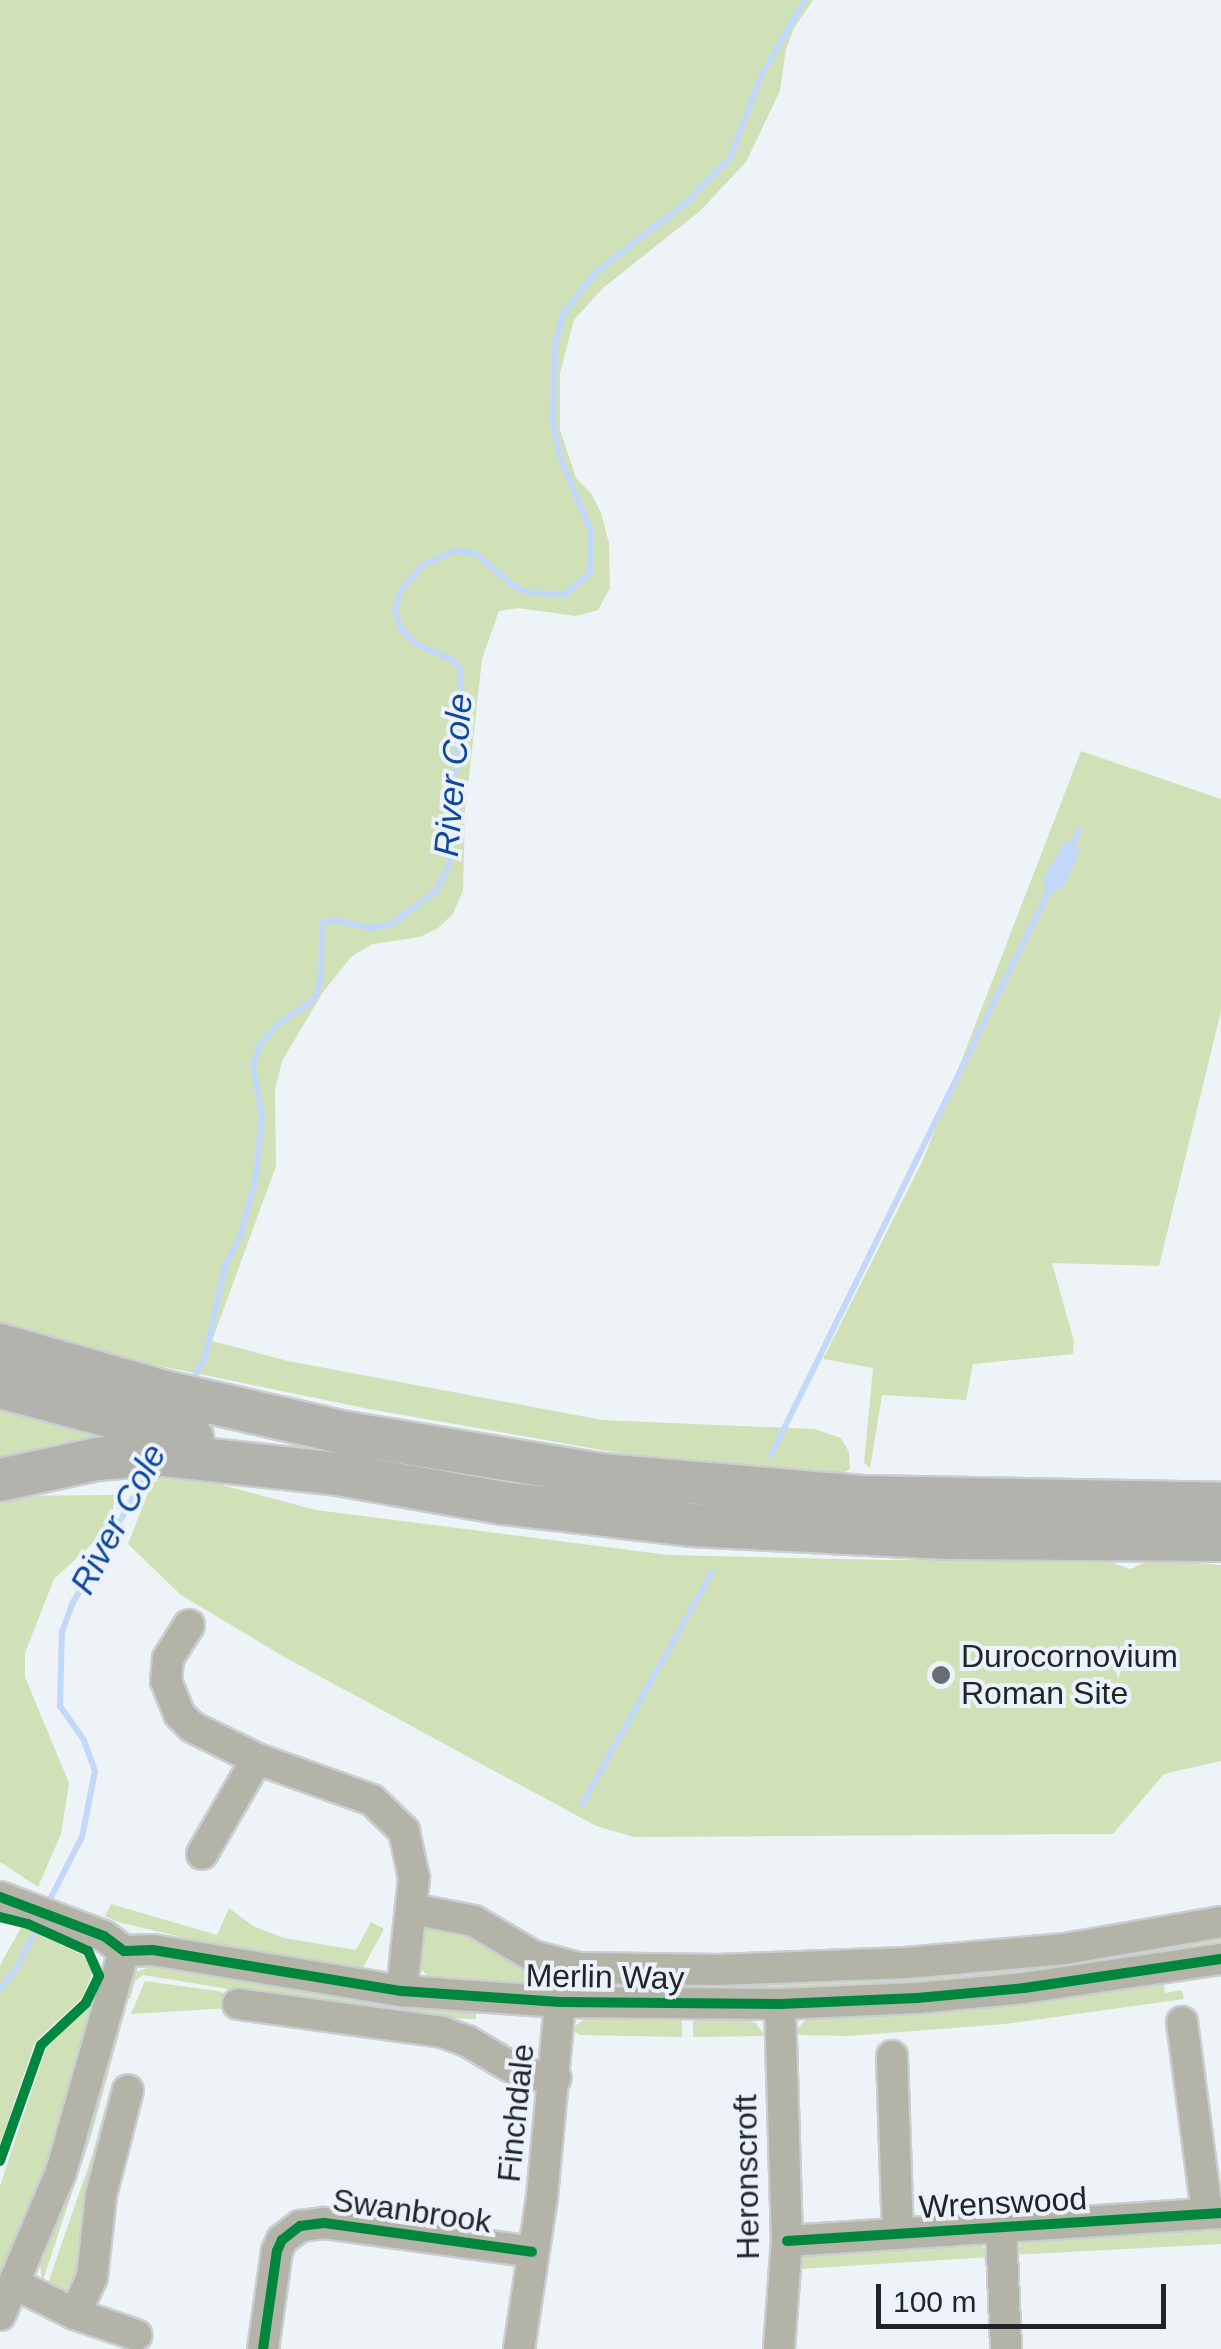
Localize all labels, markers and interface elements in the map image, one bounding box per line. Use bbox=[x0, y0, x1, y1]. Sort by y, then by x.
water label: River Cole bbox=[425, 692, 481, 858]
water label: River Cole bbox=[61, 1437, 175, 1601]
place label: Durocornovium Roman Site bbox=[961, 1638, 1178, 1713]
marker: Durocornovium Roman Site bbox=[930, 1664, 952, 1686]
street label: Merlin Way bbox=[525, 1956, 685, 1998]
street label: Finchdale bbox=[490, 2042, 542, 2184]
street label: Heronscroft bbox=[726, 2094, 768, 2260]
street label: Wrenswood bbox=[918, 2179, 1088, 2227]
street label: Swanbrook bbox=[330, 2181, 494, 2241]
scale bar bbox=[881, 2264, 1171, 2326]
text: 100 m bbox=[893, 2285, 976, 2318]

